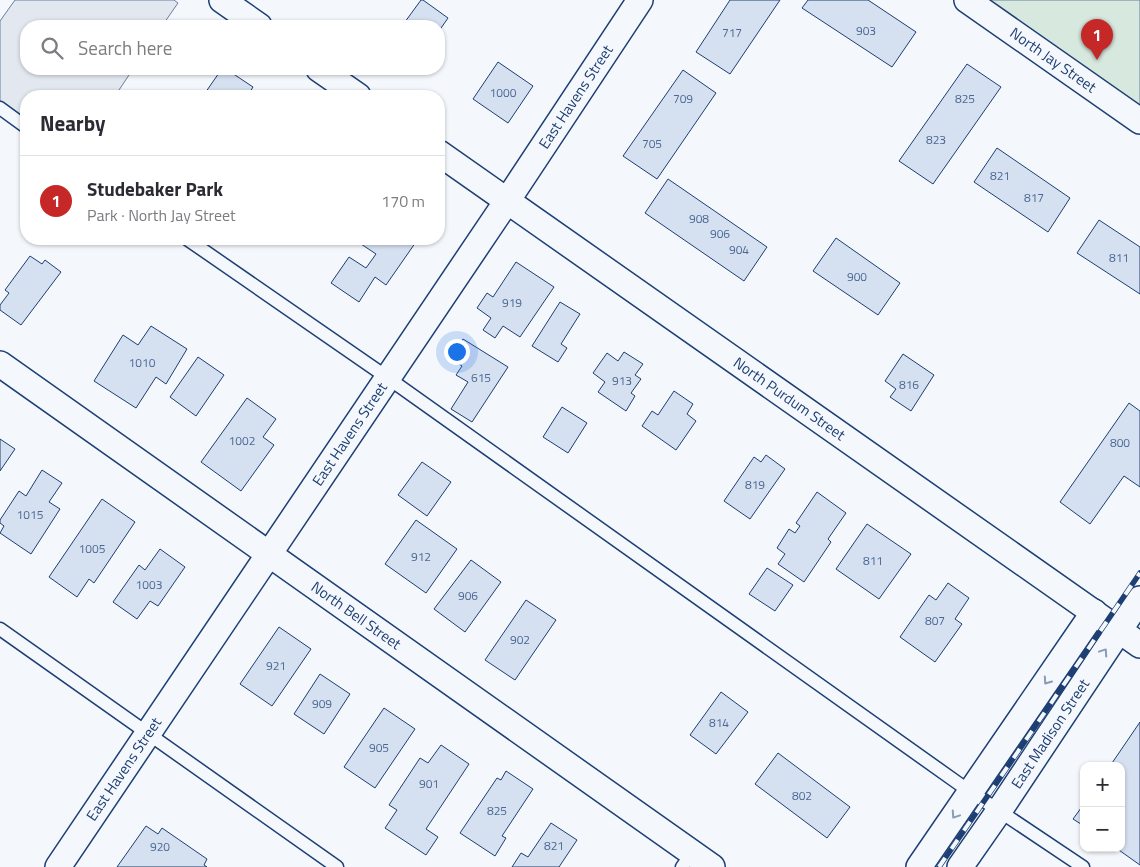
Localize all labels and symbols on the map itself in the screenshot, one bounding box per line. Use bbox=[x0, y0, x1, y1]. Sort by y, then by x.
pin: 1 bbox=[1081, 19, 1113, 60]
house number: 903 bbox=[856, 21, 876, 40]
street label: North Jay Street bbox=[1005, 21, 1102, 99]
house number: 717 bbox=[722, 23, 742, 42]
street label: East Havens Street bbox=[533, 39, 619, 153]
house number: 1000 bbox=[490, 83, 517, 102]
house number: 709 bbox=[673, 89, 693, 108]
house number: 825 bbox=[955, 89, 975, 108]
house number: 823 bbox=[926, 130, 946, 149]
house number: 705 bbox=[642, 134, 662, 153]
house number: 821 bbox=[990, 166, 1010, 185]
house number: 817 bbox=[1024, 188, 1044, 207]
house number: 908 bbox=[689, 209, 709, 228]
house number: 906 bbox=[710, 224, 730, 243]
house number: 904 bbox=[729, 240, 749, 259]
house number: 811 bbox=[1109, 248, 1129, 267]
house number: 900 bbox=[847, 267, 867, 286]
house number: 919 bbox=[502, 293, 522, 312]
your location bbox=[444, 339, 470, 365]
street label: North Purdum Street bbox=[729, 351, 851, 446]
house number: 1010 bbox=[129, 353, 156, 372]
house number: 615 bbox=[471, 368, 491, 387]
house number: 913 bbox=[612, 371, 632, 390]
house number: 816 bbox=[899, 375, 919, 394]
street label: East Havens Street bbox=[306, 377, 393, 490]
house number: 1002 bbox=[229, 431, 255, 450]
house number: 800 bbox=[1110, 433, 1130, 452]
house number: 819 bbox=[745, 475, 765, 494]
house number: 1015 bbox=[17, 505, 44, 524]
house number: 1005 bbox=[79, 539, 106, 558]
house number: 912 bbox=[411, 547, 431, 566]
house number: 811 bbox=[863, 551, 883, 570]
house number: 1003 bbox=[136, 575, 162, 594]
street label: North Bell Street bbox=[307, 575, 407, 655]
house number: 906 bbox=[458, 586, 478, 605]
house number: 807 bbox=[925, 611, 945, 630]
house number: 902 bbox=[510, 630, 530, 649]
one-way arrow bbox=[1098, 649, 1107, 658]
house number: 921 bbox=[266, 656, 286, 675]
street label: East Madison Street bbox=[1005, 673, 1095, 793]
one-way arrow bbox=[1044, 675, 1053, 685]
house number: 909 bbox=[312, 694, 332, 713]
street label: East Havens Street bbox=[80, 712, 167, 825]
house number: 814 bbox=[709, 713, 729, 732]
house number: 905 bbox=[369, 738, 389, 757]
house number: 901 bbox=[419, 774, 439, 793]
house number: 802 bbox=[792, 786, 812, 805]
house number: 825 bbox=[487, 801, 507, 820]
one-way arrow bbox=[952, 809, 961, 819]
house number: 821 bbox=[544, 836, 564, 855]
house number: 920 bbox=[150, 837, 170, 856]

